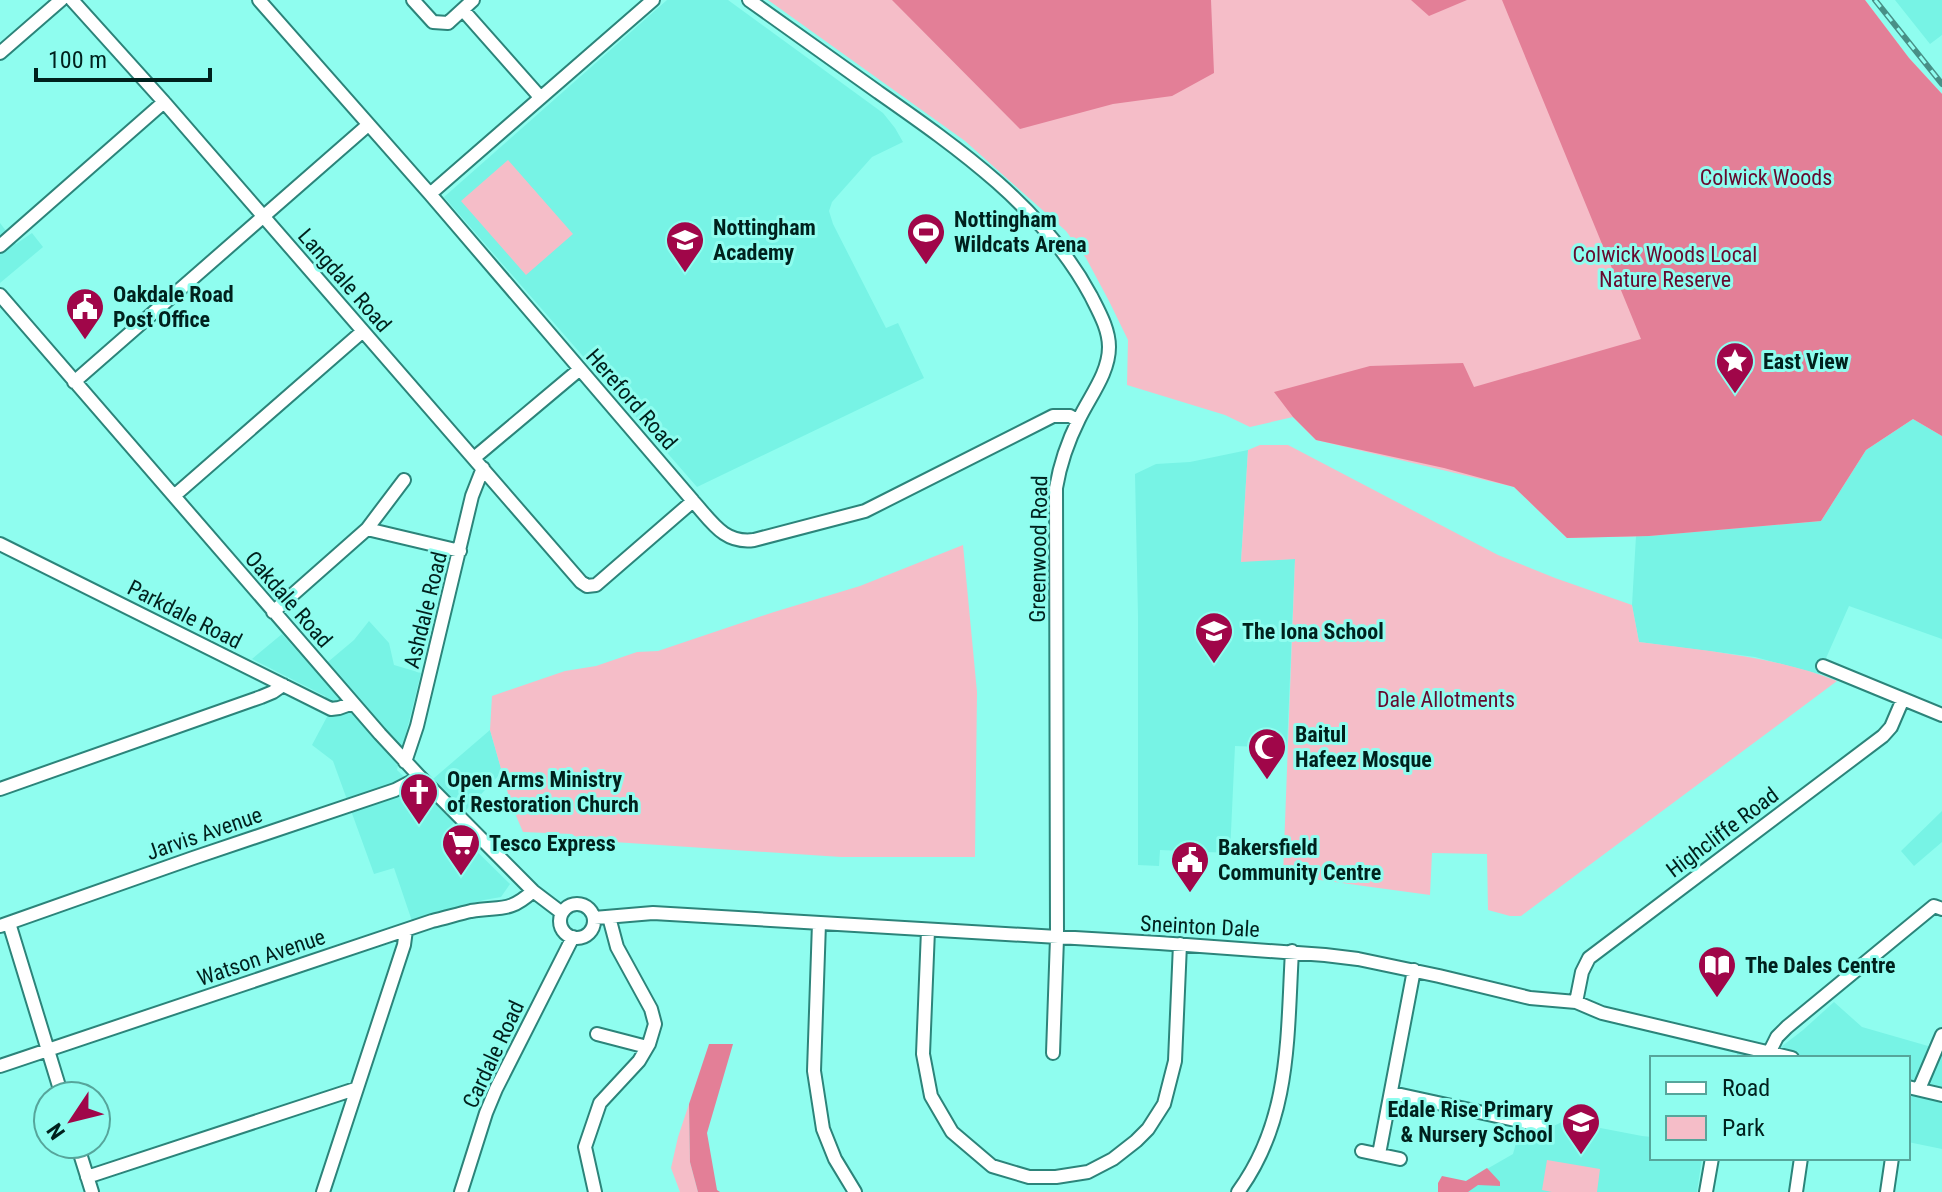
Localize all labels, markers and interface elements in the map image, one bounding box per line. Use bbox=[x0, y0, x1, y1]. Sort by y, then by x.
scale bar bbox=[36, 32, 210, 82]
text: 100 m bbox=[48, 46, 107, 74]
park label: Colwick Woods bbox=[1700, 165, 1832, 190]
place label: Nottingham Wildcats Arena bbox=[954, 207, 1087, 257]
sports icon: Nottingham Wildcats Arena bbox=[905, 211, 947, 266]
place label: Nottingham Academy bbox=[713, 215, 816, 265]
school or university icon: Nottingham Academy bbox=[664, 219, 706, 274]
street label: Langdale Road bbox=[293, 224, 396, 337]
park label: Colwick Woods Local Nature Reserve bbox=[1573, 242, 1757, 292]
place label: Oakdale Road Post Office bbox=[113, 282, 234, 332]
public building icon: Oakdale Road Post Office bbox=[64, 286, 106, 341]
place icon: East View bbox=[1714, 340, 1756, 395]
street label: Hereford Road bbox=[581, 344, 682, 455]
place label: East View bbox=[1763, 349, 1849, 374]
street label: Greenwood Road bbox=[1025, 475, 1052, 623]
street label: Oakdale Road bbox=[240, 546, 337, 653]
street label: Ashdale Road bbox=[399, 549, 452, 671]
street label: Parkdale Road bbox=[123, 575, 246, 654]
school or university icon: The Iona School bbox=[1193, 610, 1235, 665]
place label: The Iona School bbox=[1242, 619, 1384, 644]
park label: Dale Allotments bbox=[1377, 687, 1515, 712]
place label: Baitul Hafeez Mosque bbox=[1295, 722, 1432, 772]
mosque icon: Baitul Hafeez Mosque bbox=[1246, 726, 1288, 781]
place label: Open Arms Ministry of Restoration Church bbox=[447, 767, 639, 817]
church icon: Open Arms Ministry of Restoration Church bbox=[398, 771, 440, 826]
street label: Highcliffe Road bbox=[1661, 782, 1783, 883]
street label: Jarvis Avenue bbox=[143, 802, 265, 865]
supermarket icon: Tesco Express bbox=[440, 822, 482, 877]
place label: Tesco Express bbox=[489, 831, 616, 856]
place label: Bakersfield Community Centre bbox=[1218, 835, 1381, 885]
public building icon: Bakersfield Community Centre bbox=[1169, 839, 1211, 894]
street label: Sneinton Dale bbox=[1140, 911, 1260, 942]
street label: Watson Avenue bbox=[194, 924, 328, 991]
library icon: The Dales Centre bbox=[1696, 944, 1738, 999]
place label: The Dales Centre bbox=[1745, 953, 1896, 978]
street label: Cardale Road bbox=[458, 997, 529, 1112]
legend bbox=[1650, 1056, 1910, 1160]
text: Road bbox=[1722, 1074, 1770, 1102]
north arrow bbox=[32, 1080, 112, 1160]
place label: Edale Rise Primary & Nursery School bbox=[1387, 1097, 1553, 1147]
school or university icon: Edale Rise Primary & Nursery School bbox=[1560, 1101, 1602, 1156]
text: Park bbox=[1722, 1114, 1765, 1142]
text: N bbox=[42, 1118, 70, 1144]

